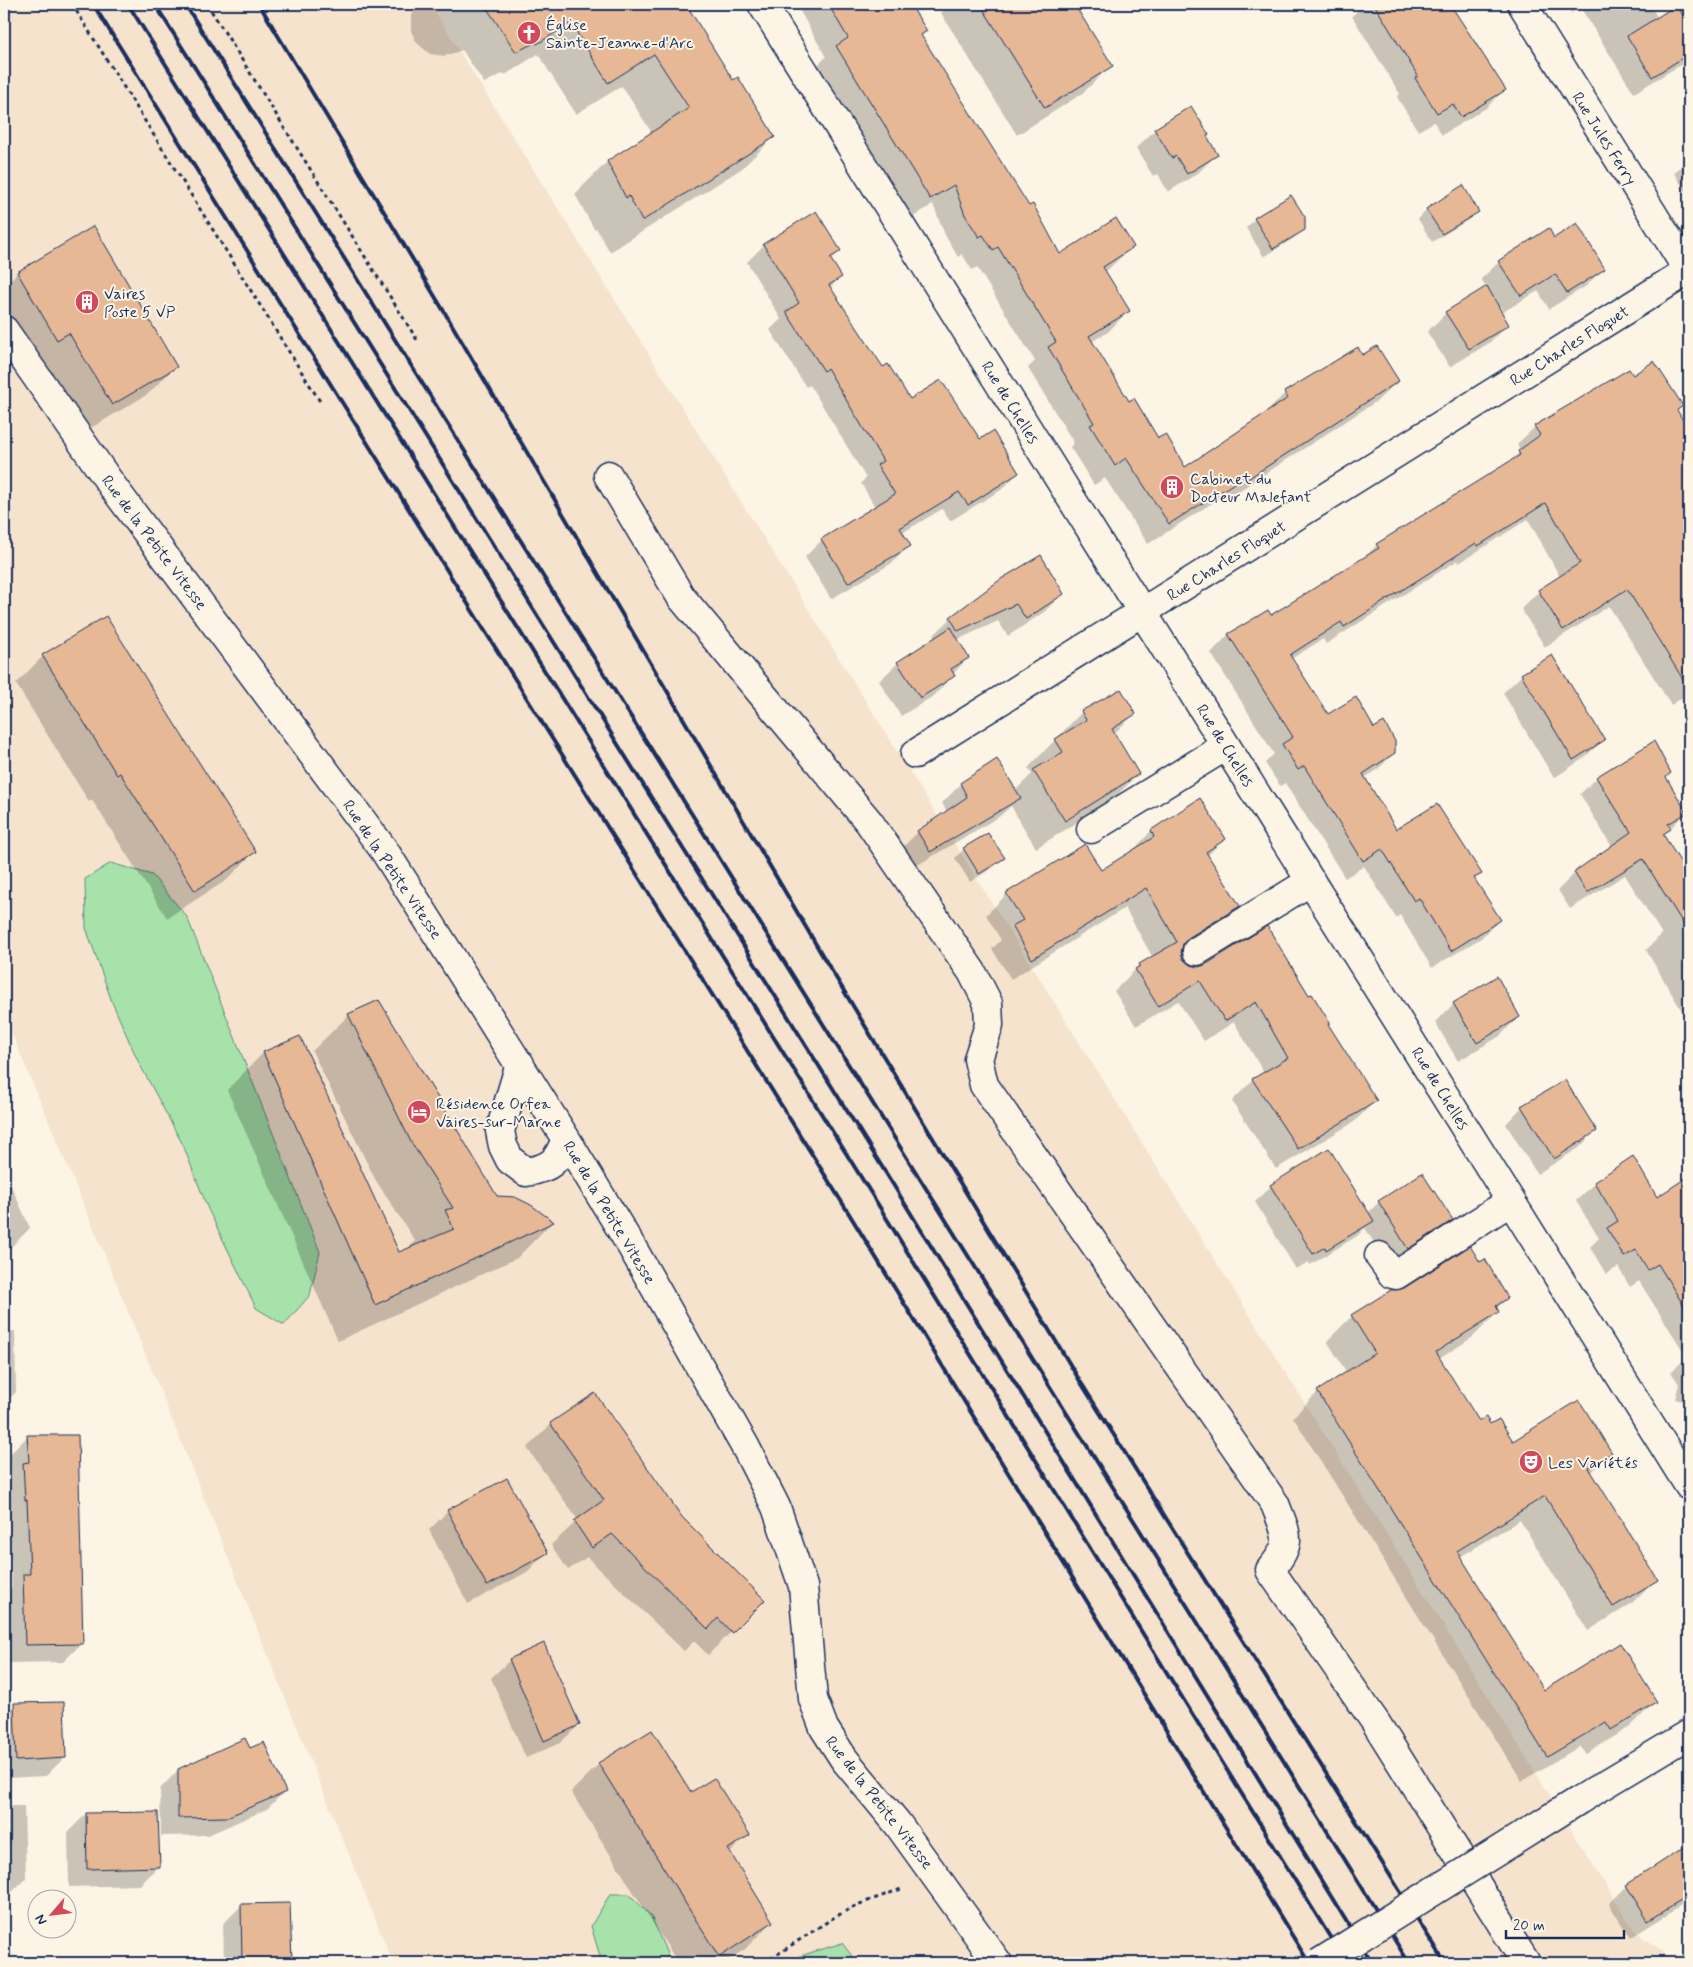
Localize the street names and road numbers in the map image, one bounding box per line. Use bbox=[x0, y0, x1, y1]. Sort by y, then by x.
street label: Rue Jules Ferry bbox=[1567, 88, 1641, 189]
street label: Rue Charles Floquet bbox=[1506, 301, 1634, 391]
street label: Rue de Chelles bbox=[976, 358, 1043, 448]
street label: Rue de la Petite Vitesse bbox=[96, 471, 212, 615]
street label: Rue Charles Floquet bbox=[1163, 516, 1291, 606]
street label: Rue de Chelles bbox=[1191, 701, 1258, 791]
street label: Rue de la Petite Vitesse bbox=[337, 796, 446, 944]
street label: Rue de Chelles bbox=[1406, 1044, 1473, 1134]
street label: Rue de la Petite Vitesse bbox=[558, 1137, 660, 1288]
street label: Rue de la Petite Vitesse bbox=[820, 1732, 938, 1874]

